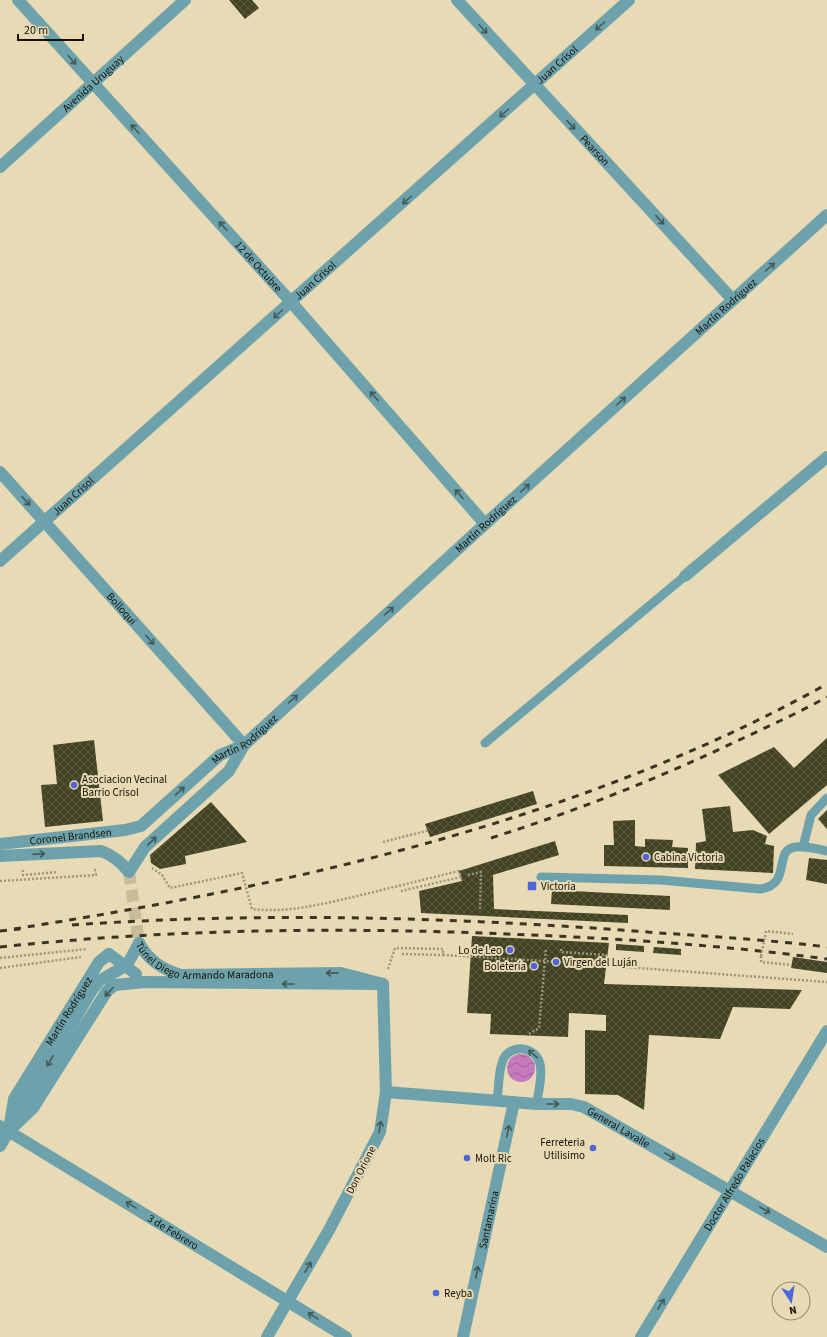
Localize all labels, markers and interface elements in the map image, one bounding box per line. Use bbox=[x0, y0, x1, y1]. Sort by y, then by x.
scale bar bbox=[18, 16, 83, 42]
one-way arrow bbox=[595, 21, 605, 31]
text: 20 m bbox=[24, 22, 48, 39]
one-way arrow bbox=[479, 24, 488, 34]
street label: Juan Crisol bbox=[533, 42, 581, 87]
street label: Avenida Uruguay bbox=[59, 51, 127, 115]
one-way arrow bbox=[68, 55, 77, 65]
one-way arrow bbox=[499, 108, 509, 117]
one-way arrow bbox=[567, 119, 576, 130]
one-way arrow bbox=[131, 124, 140, 135]
street label: Pearson bbox=[577, 131, 613, 169]
one-way arrow bbox=[401, 195, 412, 204]
one-way arrow bbox=[655, 215, 664, 225]
one-way arrow bbox=[218, 221, 227, 231]
street label: 12 de Octubre bbox=[232, 238, 286, 296]
street label: Juan Crisol bbox=[291, 257, 339, 303]
one-way arrow bbox=[764, 263, 774, 272]
street label: Martín Rodríguez bbox=[692, 274, 760, 338]
one-way arrow bbox=[273, 309, 283, 319]
one-way arrow bbox=[370, 392, 379, 402]
one-way arrow bbox=[616, 396, 626, 406]
street label: Juan Crisol bbox=[49, 473, 97, 518]
one-way arrow bbox=[519, 484, 529, 493]
one-way arrow bbox=[455, 489, 464, 500]
street label: Martín Rodríguez bbox=[451, 492, 520, 556]
one-way arrow bbox=[21, 496, 31, 506]
street label: Bolloqui bbox=[103, 589, 140, 628]
one-way arrow bbox=[384, 607, 394, 616]
one-way arrow bbox=[145, 635, 155, 645]
one-way arrow bbox=[288, 694, 298, 703]
street label: Martín Rodríguez bbox=[208, 710, 281, 767]
place label: Asociacion Vecinal Barrio Crisol bbox=[82, 772, 167, 800]
marker: Asociacion Vecinal Barrio Crisol bbox=[69, 780, 79, 790]
one-way arrow bbox=[175, 786, 185, 796]
street label: Coronel Brandsen bbox=[29, 824, 112, 848]
one-way arrow bbox=[147, 836, 157, 846]
one-way arrow bbox=[32, 850, 45, 858]
place label: Cabina Victoria bbox=[654, 850, 723, 865]
marker: Cabina Victoria bbox=[641, 852, 651, 862]
place label: Victoria bbox=[541, 879, 576, 894]
marker: Victoria bbox=[526, 880, 538, 892]
street label: Túnel Diego Armando Maradona bbox=[132, 939, 274, 983]
place label: Lo de Leo bbox=[458, 943, 502, 958]
marker: Lo de Leo bbox=[505, 945, 515, 955]
place label: Virgen del Luján bbox=[564, 955, 637, 970]
marker: Virgen del Luján bbox=[551, 957, 561, 967]
place label: Boletería bbox=[484, 959, 526, 974]
marker: Boletería bbox=[529, 961, 539, 971]
one-way arrow bbox=[326, 969, 339, 977]
street label: Martín Rodríguez bbox=[42, 973, 96, 1048]
one-way arrow bbox=[282, 980, 295, 988]
one-way arrow bbox=[104, 987, 113, 997]
one-way arrow bbox=[528, 1050, 538, 1059]
one-way arrow bbox=[46, 1055, 54, 1067]
one-way arrow bbox=[546, 1100, 559, 1108]
street label: General Lavalle bbox=[585, 1103, 654, 1151]
one-way arrow bbox=[376, 1121, 384, 1134]
one-way arrow bbox=[504, 1125, 512, 1138]
street label: Doctor Alfredo Palacios bbox=[700, 1134, 768, 1234]
place label: Ferreteria Utilisimo bbox=[540, 1135, 585, 1163]
street label: Don Orione bbox=[342, 1143, 380, 1197]
marker: Ferreteria Utilisimo bbox=[588, 1143, 598, 1153]
place label: Molt Ric bbox=[475, 1151, 512, 1166]
one-way arrow bbox=[663, 1152, 675, 1160]
marker: Molt Ric bbox=[462, 1153, 472, 1163]
street label: Santamarina bbox=[475, 1189, 502, 1250]
one-way arrow bbox=[126, 1201, 137, 1209]
one-way arrow bbox=[759, 1207, 771, 1215]
street label: 3 de Febrero bbox=[145, 1210, 202, 1253]
one-way arrow bbox=[305, 1261, 313, 1273]
one-way arrow bbox=[474, 1265, 482, 1278]
north arrow bbox=[771, 1281, 811, 1321]
place label: Reyba bbox=[444, 1286, 472, 1301]
marker: Reyba bbox=[431, 1288, 441, 1298]
one-way arrow bbox=[657, 1299, 665, 1310]
text: N bbox=[788, 1302, 798, 1318]
one-way arrow bbox=[308, 1312, 319, 1320]

